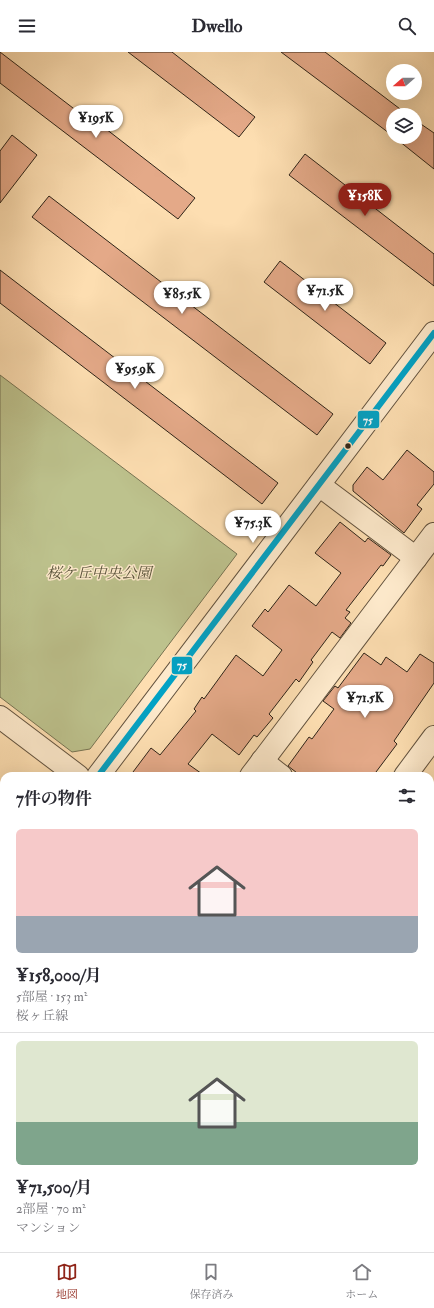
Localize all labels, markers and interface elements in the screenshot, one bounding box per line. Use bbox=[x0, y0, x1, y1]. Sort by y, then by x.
icon: menu bbox=[16, 15, 38, 37]
text: Dwello bbox=[192, 15, 242, 38]
icon: search bbox=[396, 15, 418, 37]
north arrow bbox=[386, 64, 422, 100]
map controls bbox=[386, 64, 422, 144]
pin: ¥195K bbox=[68, 105, 124, 139]
button: layers bbox=[386, 108, 422, 144]
text: ¥195K bbox=[78, 110, 114, 126]
pin: ¥158K bbox=[337, 183, 393, 217]
text: ¥158K bbox=[347, 188, 383, 204]
pin: ¥71.5K bbox=[292, 278, 358, 312]
pin: ¥85.5K bbox=[149, 281, 215, 315]
text: ¥71.5K bbox=[306, 283, 344, 299]
text: ¥85.5K bbox=[163, 286, 201, 302]
pin: ¥95.9K bbox=[102, 356, 168, 390]
text: ¥95.9K bbox=[115, 361, 155, 377]
line badge: 75 bbox=[357, 410, 380, 429]
text: 75 bbox=[363, 414, 373, 427]
unlabelled marker bbox=[343, 441, 353, 451]
pin: ¥75.3K bbox=[220, 510, 286, 544]
text: ¥75.3K bbox=[234, 515, 272, 531]
park label: 桜ケ丘中央公園 bbox=[46, 564, 154, 583]
line badge: 75 bbox=[171, 656, 193, 675]
text: 75 bbox=[177, 659, 187, 672]
pin: ¥71.5K bbox=[332, 685, 398, 719]
text: ¥71.5K bbox=[346, 690, 384, 706]
icon: filters bbox=[396, 785, 418, 807]
text: 7件の物件 bbox=[16, 788, 92, 809]
icon: home bbox=[181, 855, 253, 927]
text: ¥158,000/月 bbox=[16, 965, 102, 986]
text: 5部屋 · 153 m² bbox=[16, 989, 88, 1005]
text: 桜ヶ丘線 bbox=[16, 1008, 68, 1024]
icon: home bbox=[181, 1067, 253, 1139]
text: ¥71,500/月 bbox=[16, 1177, 93, 1198]
text: 2部屋 · 70 m² bbox=[16, 1201, 86, 1217]
text: マンション bbox=[16, 1220, 80, 1236]
tab: 地図 bbox=[56, 1261, 78, 1301]
tab: 保存済み bbox=[189, 1261, 233, 1301]
tab: ホーム bbox=[345, 1261, 378, 1301]

